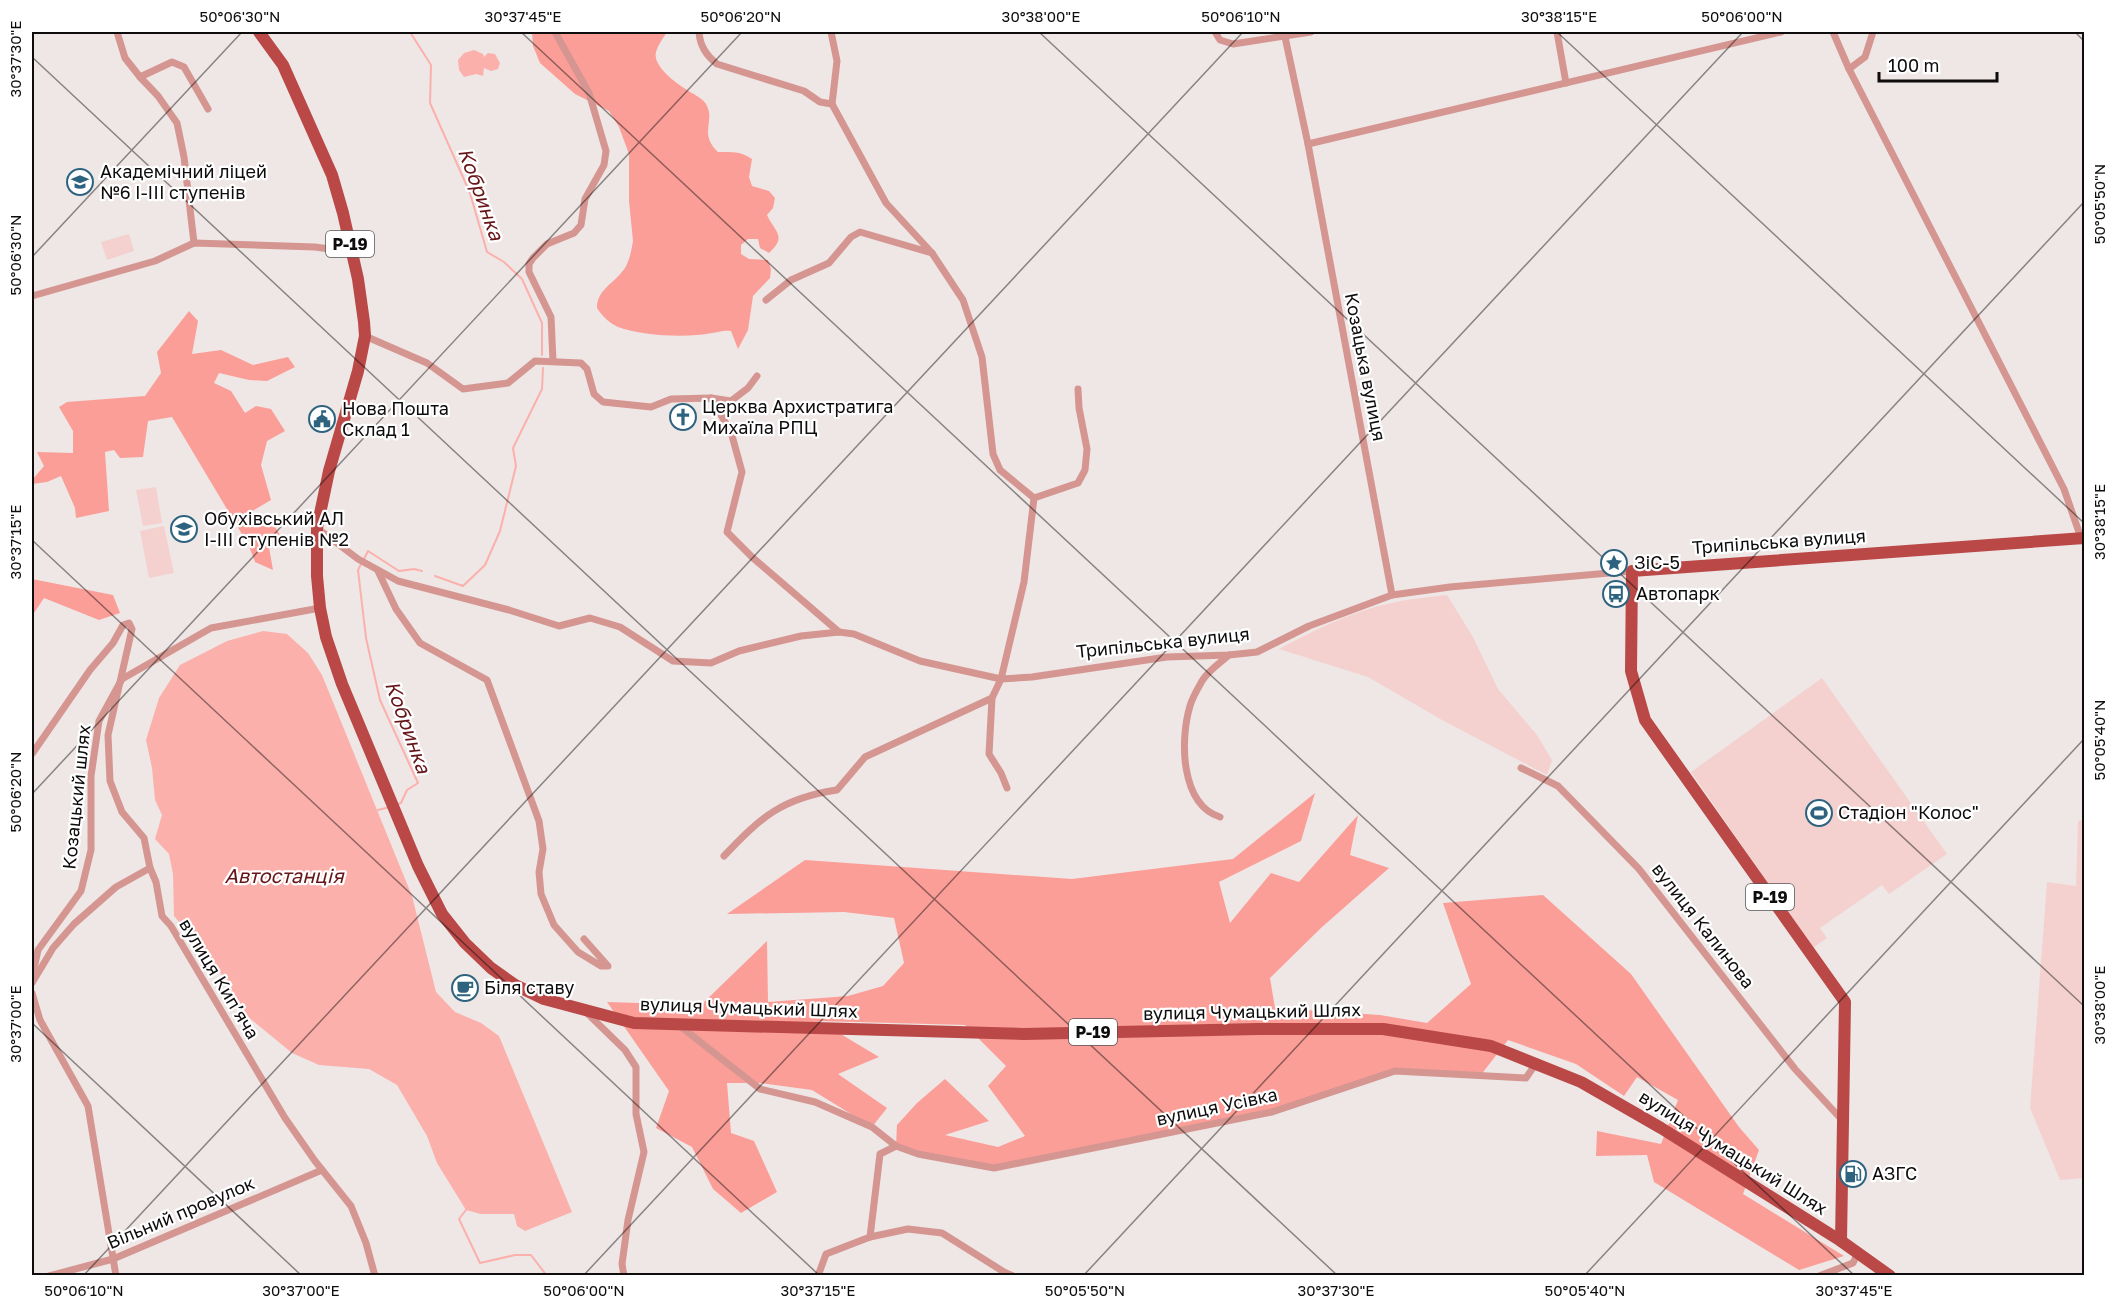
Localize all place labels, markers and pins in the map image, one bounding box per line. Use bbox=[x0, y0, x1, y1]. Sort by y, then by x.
place label: Академічний ліцей №6 І-ІІІ ступенів bbox=[100, 160, 267, 203]
school or university icon: Академічний ліцей №6 І-ІІІ ступенів bbox=[65, 167, 95, 197]
place label: Церква Архистратига Михаїла РПЦ bbox=[702, 395, 894, 438]
place label: Нова Пошта Склад 1 bbox=[342, 397, 449, 440]
church icon: Церква Архистратига Михаїла РПЦ bbox=[668, 402, 698, 432]
public building icon: Нова Пошта Склад 1 bbox=[307, 404, 337, 434]
place label: Обухівський АЛ І-ІІІ ступенів №2 bbox=[204, 507, 349, 550]
school or university icon: Обухівський АЛ І-ІІІ ступенів №2 bbox=[169, 514, 199, 544]
place icon: ЗіС-5 bbox=[1599, 548, 1629, 578]
place label: ЗіС-5 bbox=[1634, 551, 1680, 573]
bus stop icon: Автопарк bbox=[1601, 579, 1631, 609]
place label: Автопарк bbox=[1636, 582, 1720, 604]
sports icon: Стадіон "Колос" bbox=[1804, 798, 1834, 828]
place label: Стадіон "Колос" bbox=[1838, 801, 1979, 823]
cafe icon: Біля ставу bbox=[450, 973, 480, 1003]
place label: Біля ставу bbox=[484, 976, 574, 998]
fuel station icon: АЗГС bbox=[1838, 1159, 1868, 1189]
place label: АЗГС bbox=[1872, 1162, 1917, 1184]

